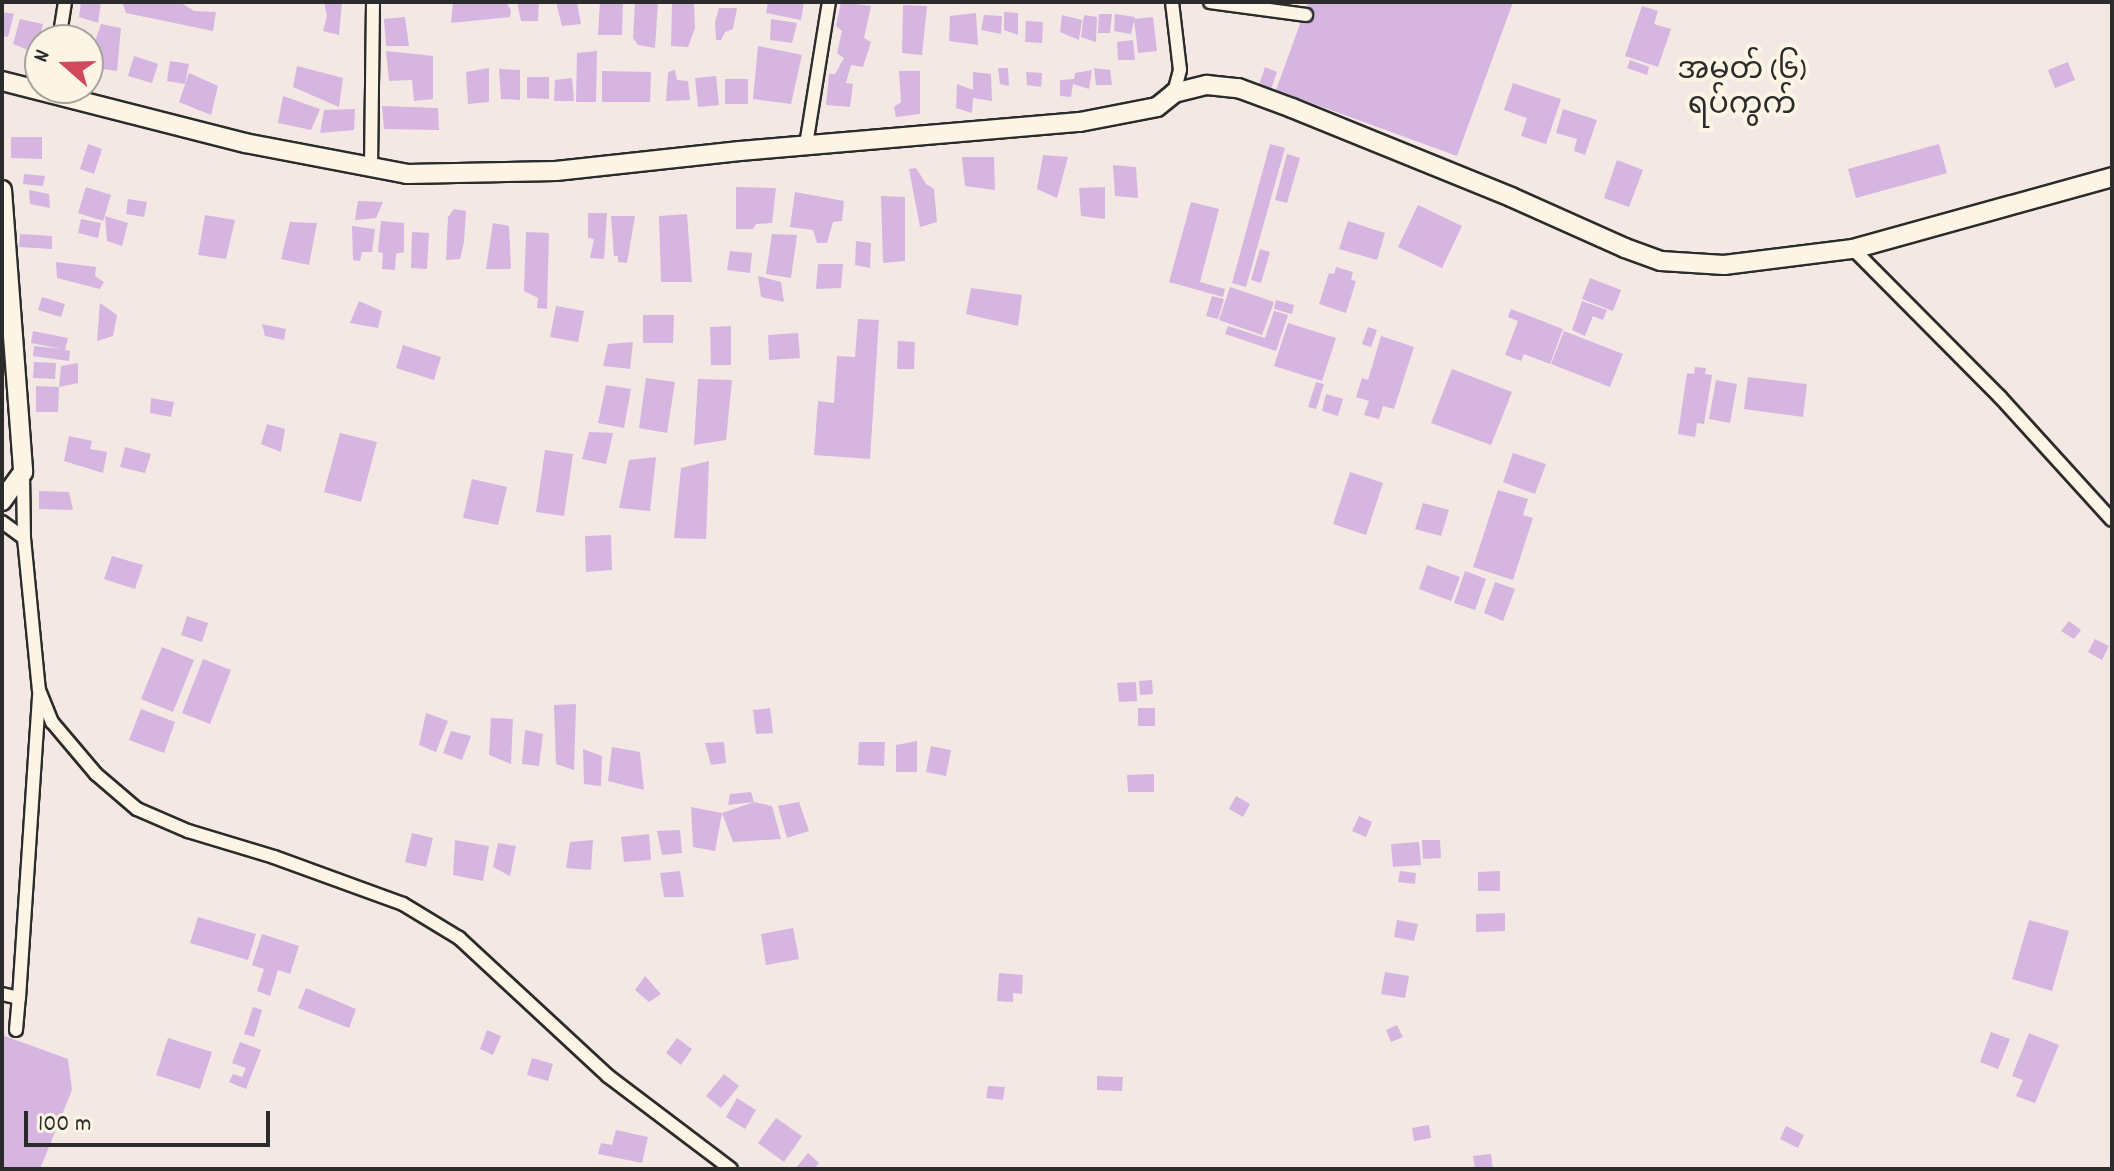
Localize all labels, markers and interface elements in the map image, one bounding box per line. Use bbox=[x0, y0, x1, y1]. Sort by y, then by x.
north arrow bbox=[24, 24, 104, 104]
text: N bbox=[26, 46, 59, 67]
district label: အမှတ် (၆) ရပ်ကွက် bbox=[1677, 55, 1807, 126]
scale bar bbox=[28, 1095, 274, 1145]
text: 100 m bbox=[38, 1108, 91, 1142]

